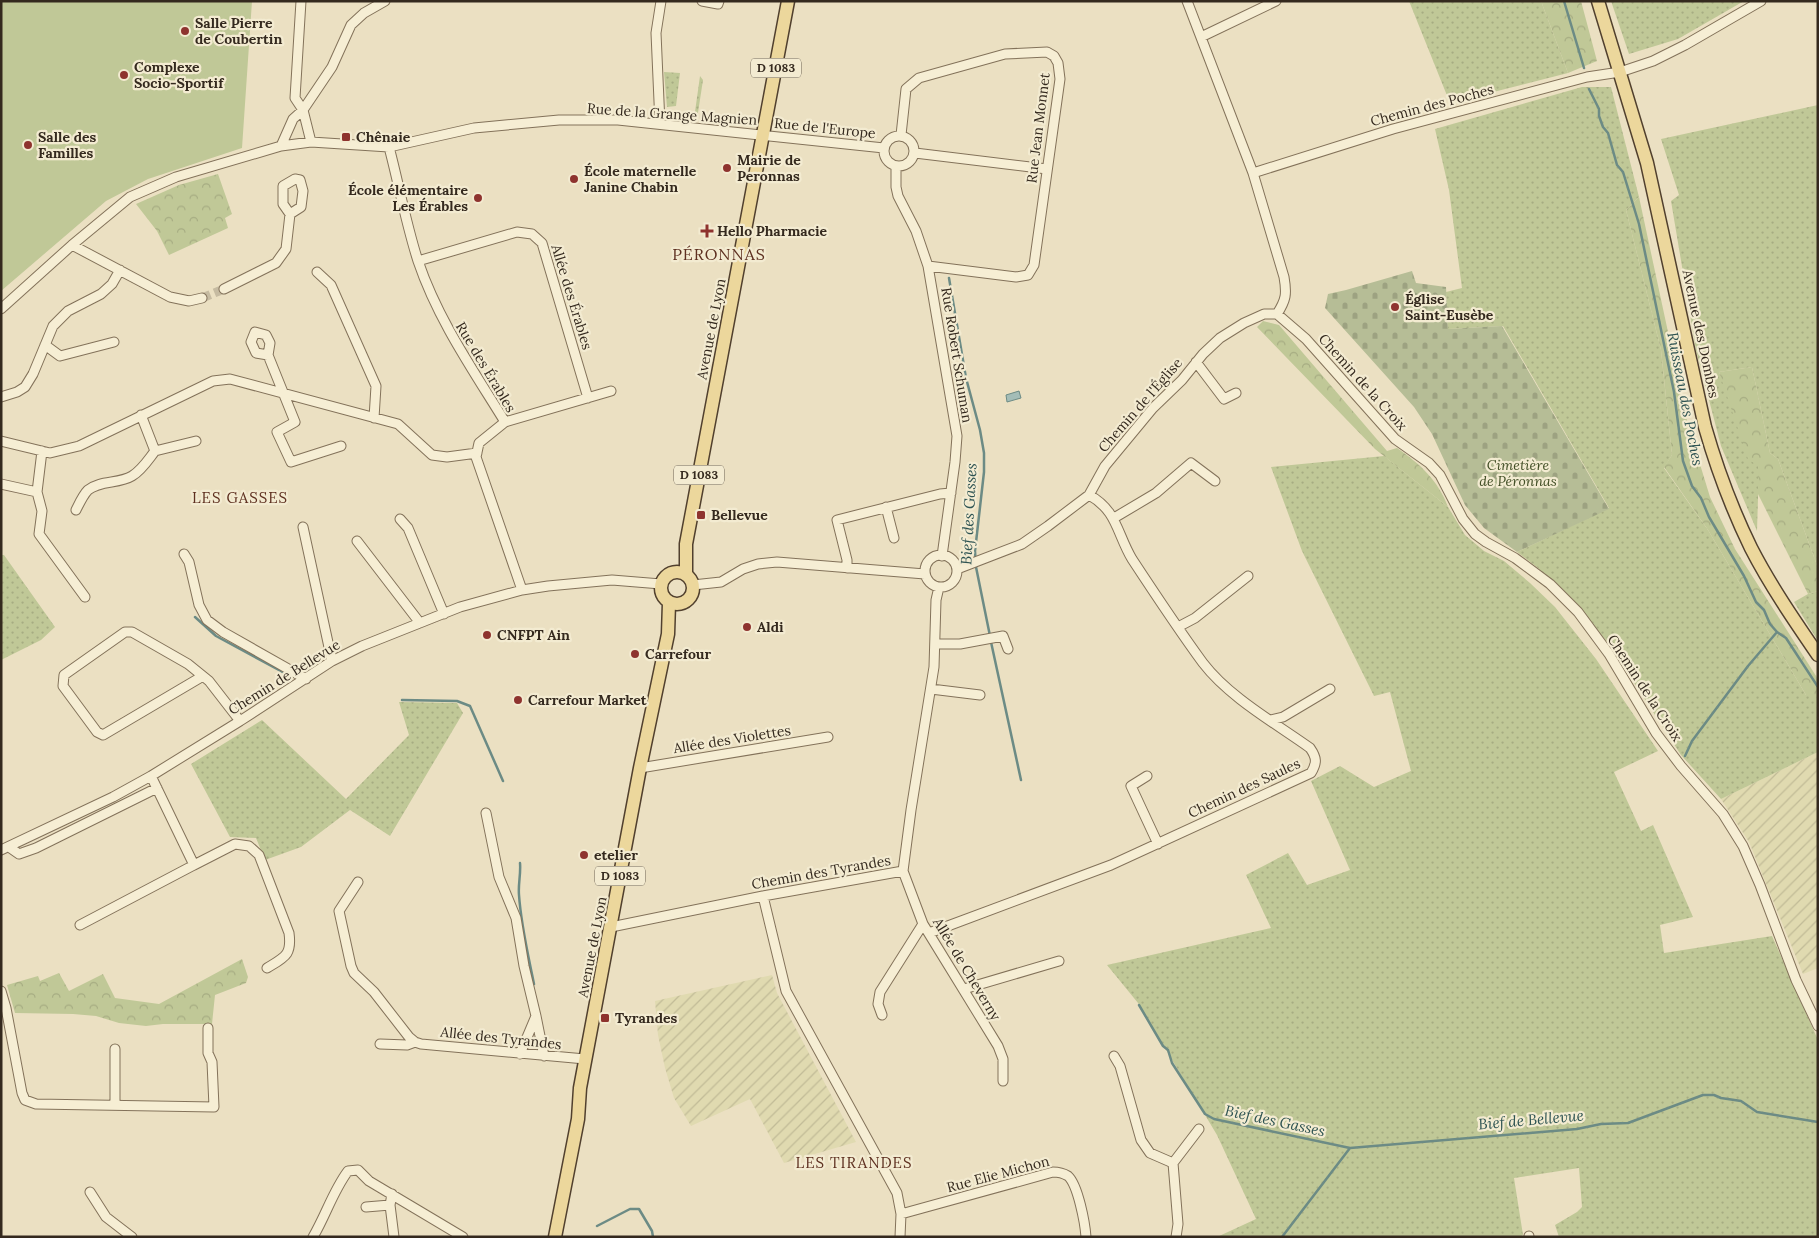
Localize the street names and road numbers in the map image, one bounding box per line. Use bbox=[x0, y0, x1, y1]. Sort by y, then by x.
road number: D 1083 bbox=[751, 58, 801, 78]
street label: Rue Jean Monnet bbox=[1022, 71, 1054, 184]
street label: Chemin des Poches bbox=[1368, 80, 1496, 130]
street label: Rue de la Grange Magnien bbox=[586, 99, 758, 129]
street label: Rue de l'Europe bbox=[773, 114, 877, 142]
street label: Allée des Érables bbox=[547, 241, 597, 352]
street label: Avenue des Dombes bbox=[1678, 267, 1723, 400]
street label: Avenue de Lyon bbox=[692, 276, 730, 382]
street label: Rue Robert Schuman bbox=[937, 286, 977, 424]
street label: Rue des Érables bbox=[452, 318, 520, 416]
street label: Chemin de la Croix bbox=[1315, 330, 1412, 435]
street label: Chemin de l'Église bbox=[1094, 354, 1186, 456]
road number: D 1083 bbox=[674, 466, 724, 484]
street label: Chemin de la Croix bbox=[1604, 631, 1687, 745]
street label: Chemin de Bellevue bbox=[225, 635, 344, 719]
street label: Allée des Violettes bbox=[671, 721, 792, 757]
street label: Chemin des Saules bbox=[1185, 754, 1303, 822]
street label: Chemin des Tyrandes bbox=[750, 851, 892, 893]
road number: D 1083 bbox=[595, 866, 645, 886]
street label: Avenue de Lyon bbox=[573, 894, 611, 1000]
street label: Allée de Cheverny bbox=[929, 913, 1005, 1024]
street label: Allée des Tyrandes bbox=[439, 1023, 562, 1053]
street label: Rue Elie Michon bbox=[945, 1152, 1052, 1196]

